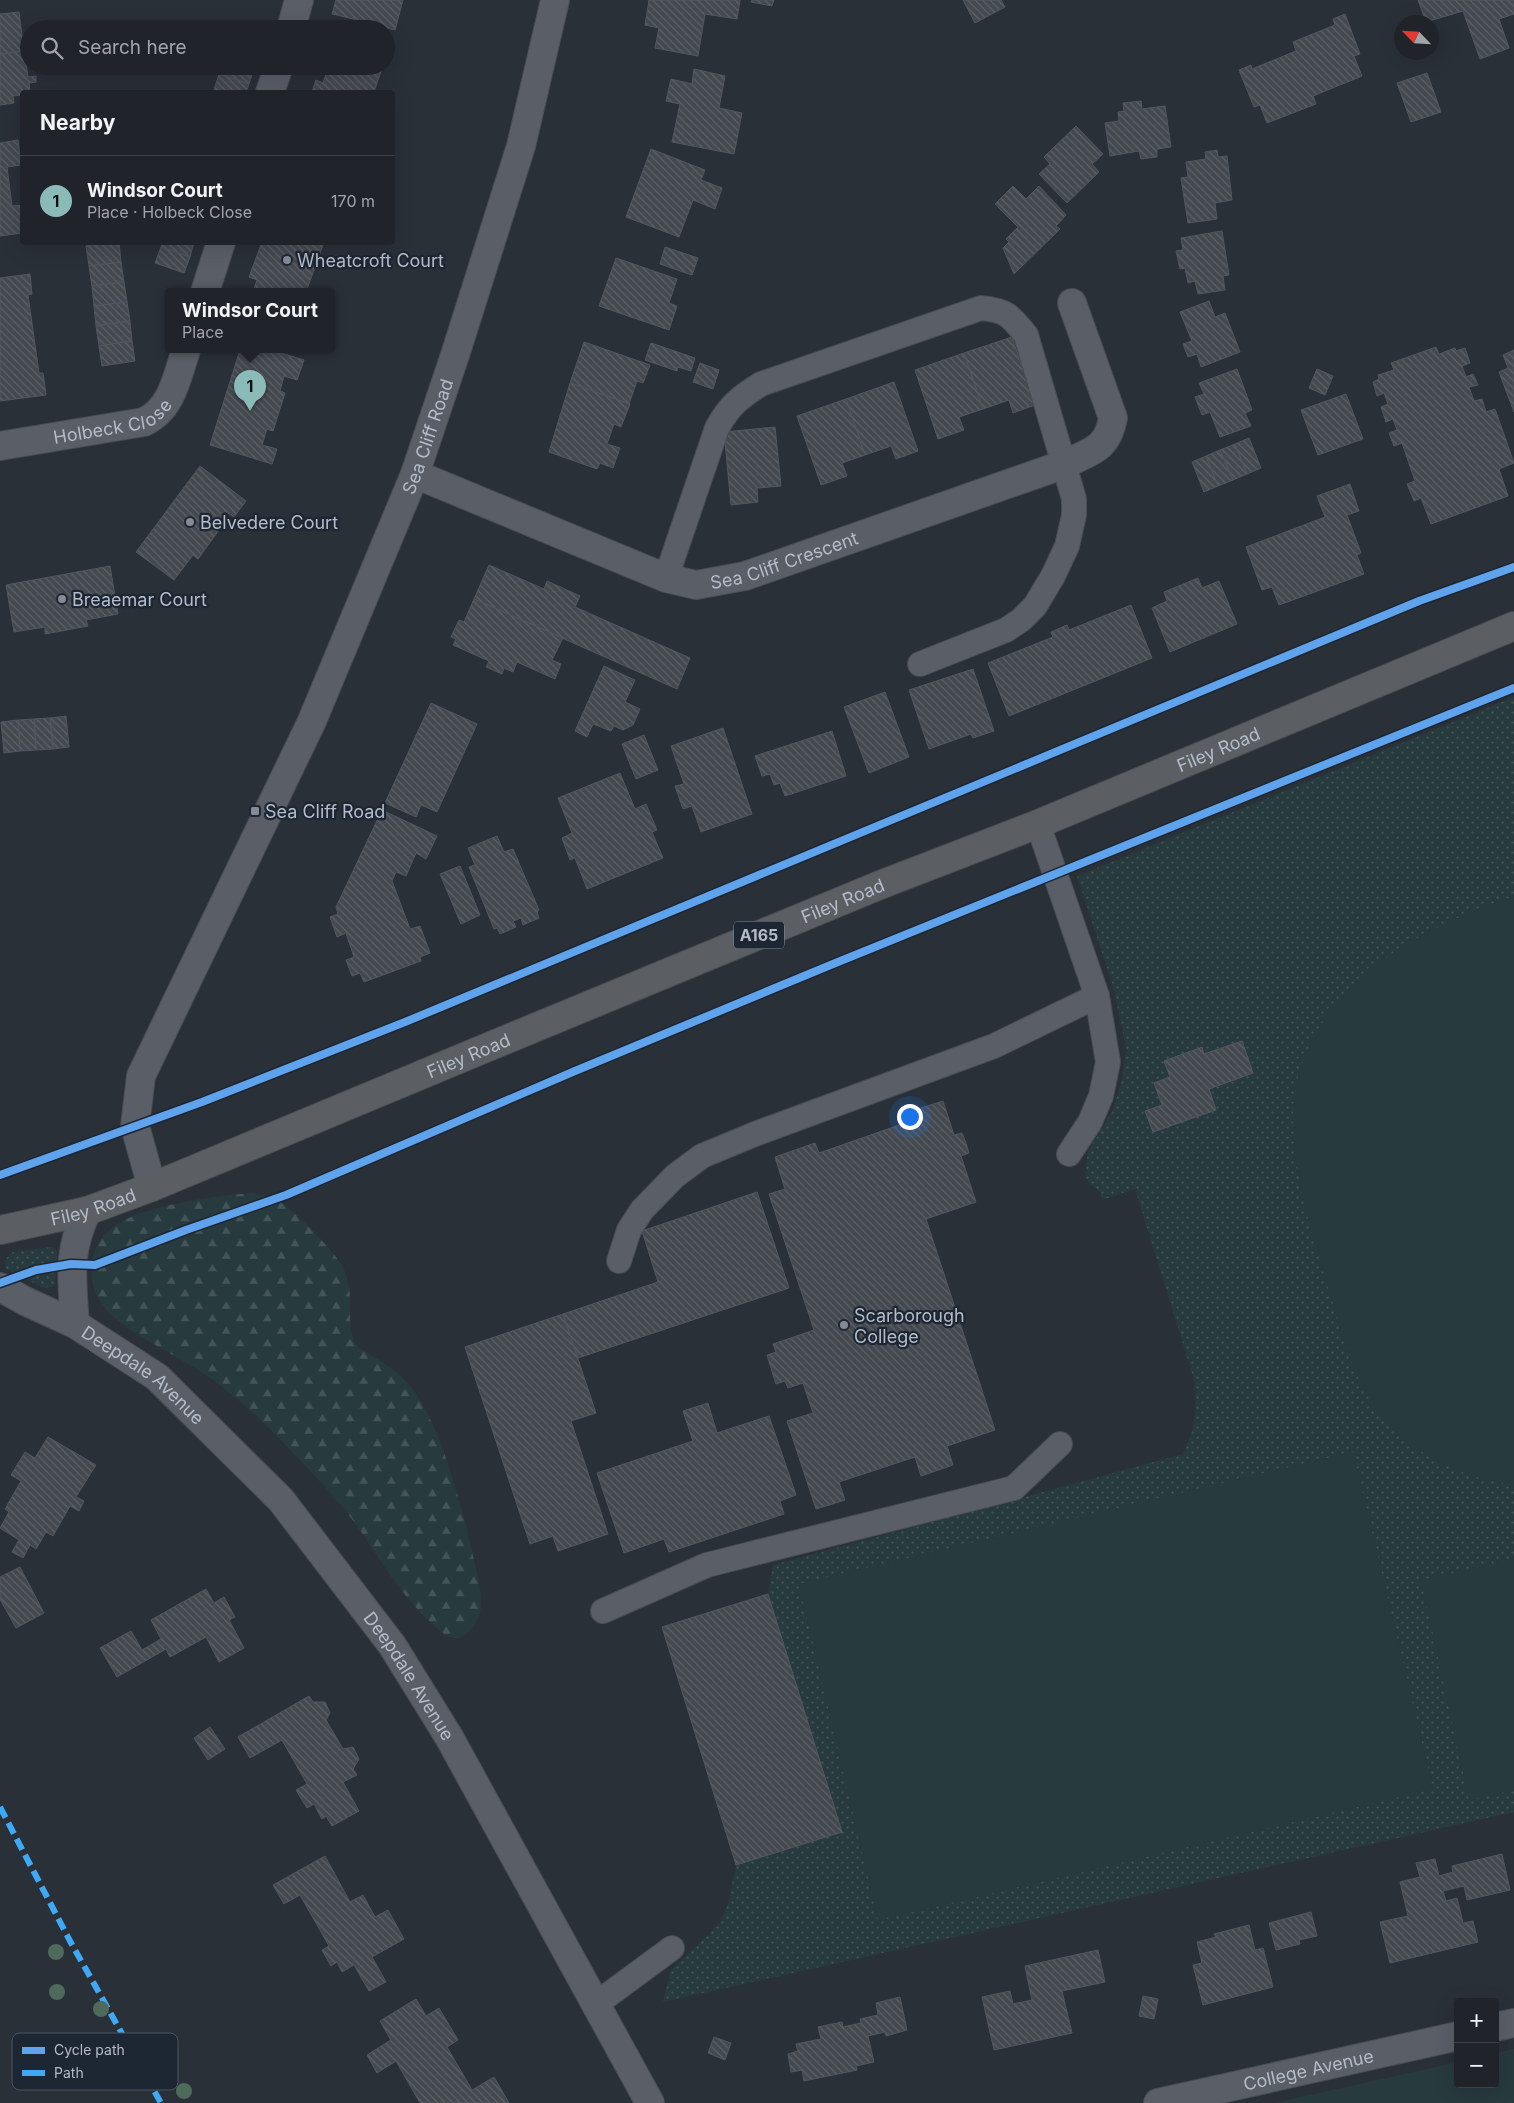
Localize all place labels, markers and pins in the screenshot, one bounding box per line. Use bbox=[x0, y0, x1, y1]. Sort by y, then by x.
place label: Wheatcroft Court bbox=[297, 250, 444, 271]
marker: Wheatcroft Court bbox=[281, 254, 293, 266]
pin: 1 bbox=[234, 370, 266, 411]
place label: Belvedere Court bbox=[200, 512, 338, 533]
marker: Belvedere Court bbox=[184, 516, 196, 528]
place label: Breaemar Court bbox=[72, 589, 207, 610]
marker: Breaemar Court bbox=[56, 593, 68, 605]
place label: Sea Cliff Road bbox=[265, 801, 385, 822]
marker: Sea Cliff Road bbox=[249, 805, 261, 817]
place label: Scarborough College bbox=[854, 1305, 965, 1347]
marker: Scarborough College bbox=[838, 1319, 850, 1331]

